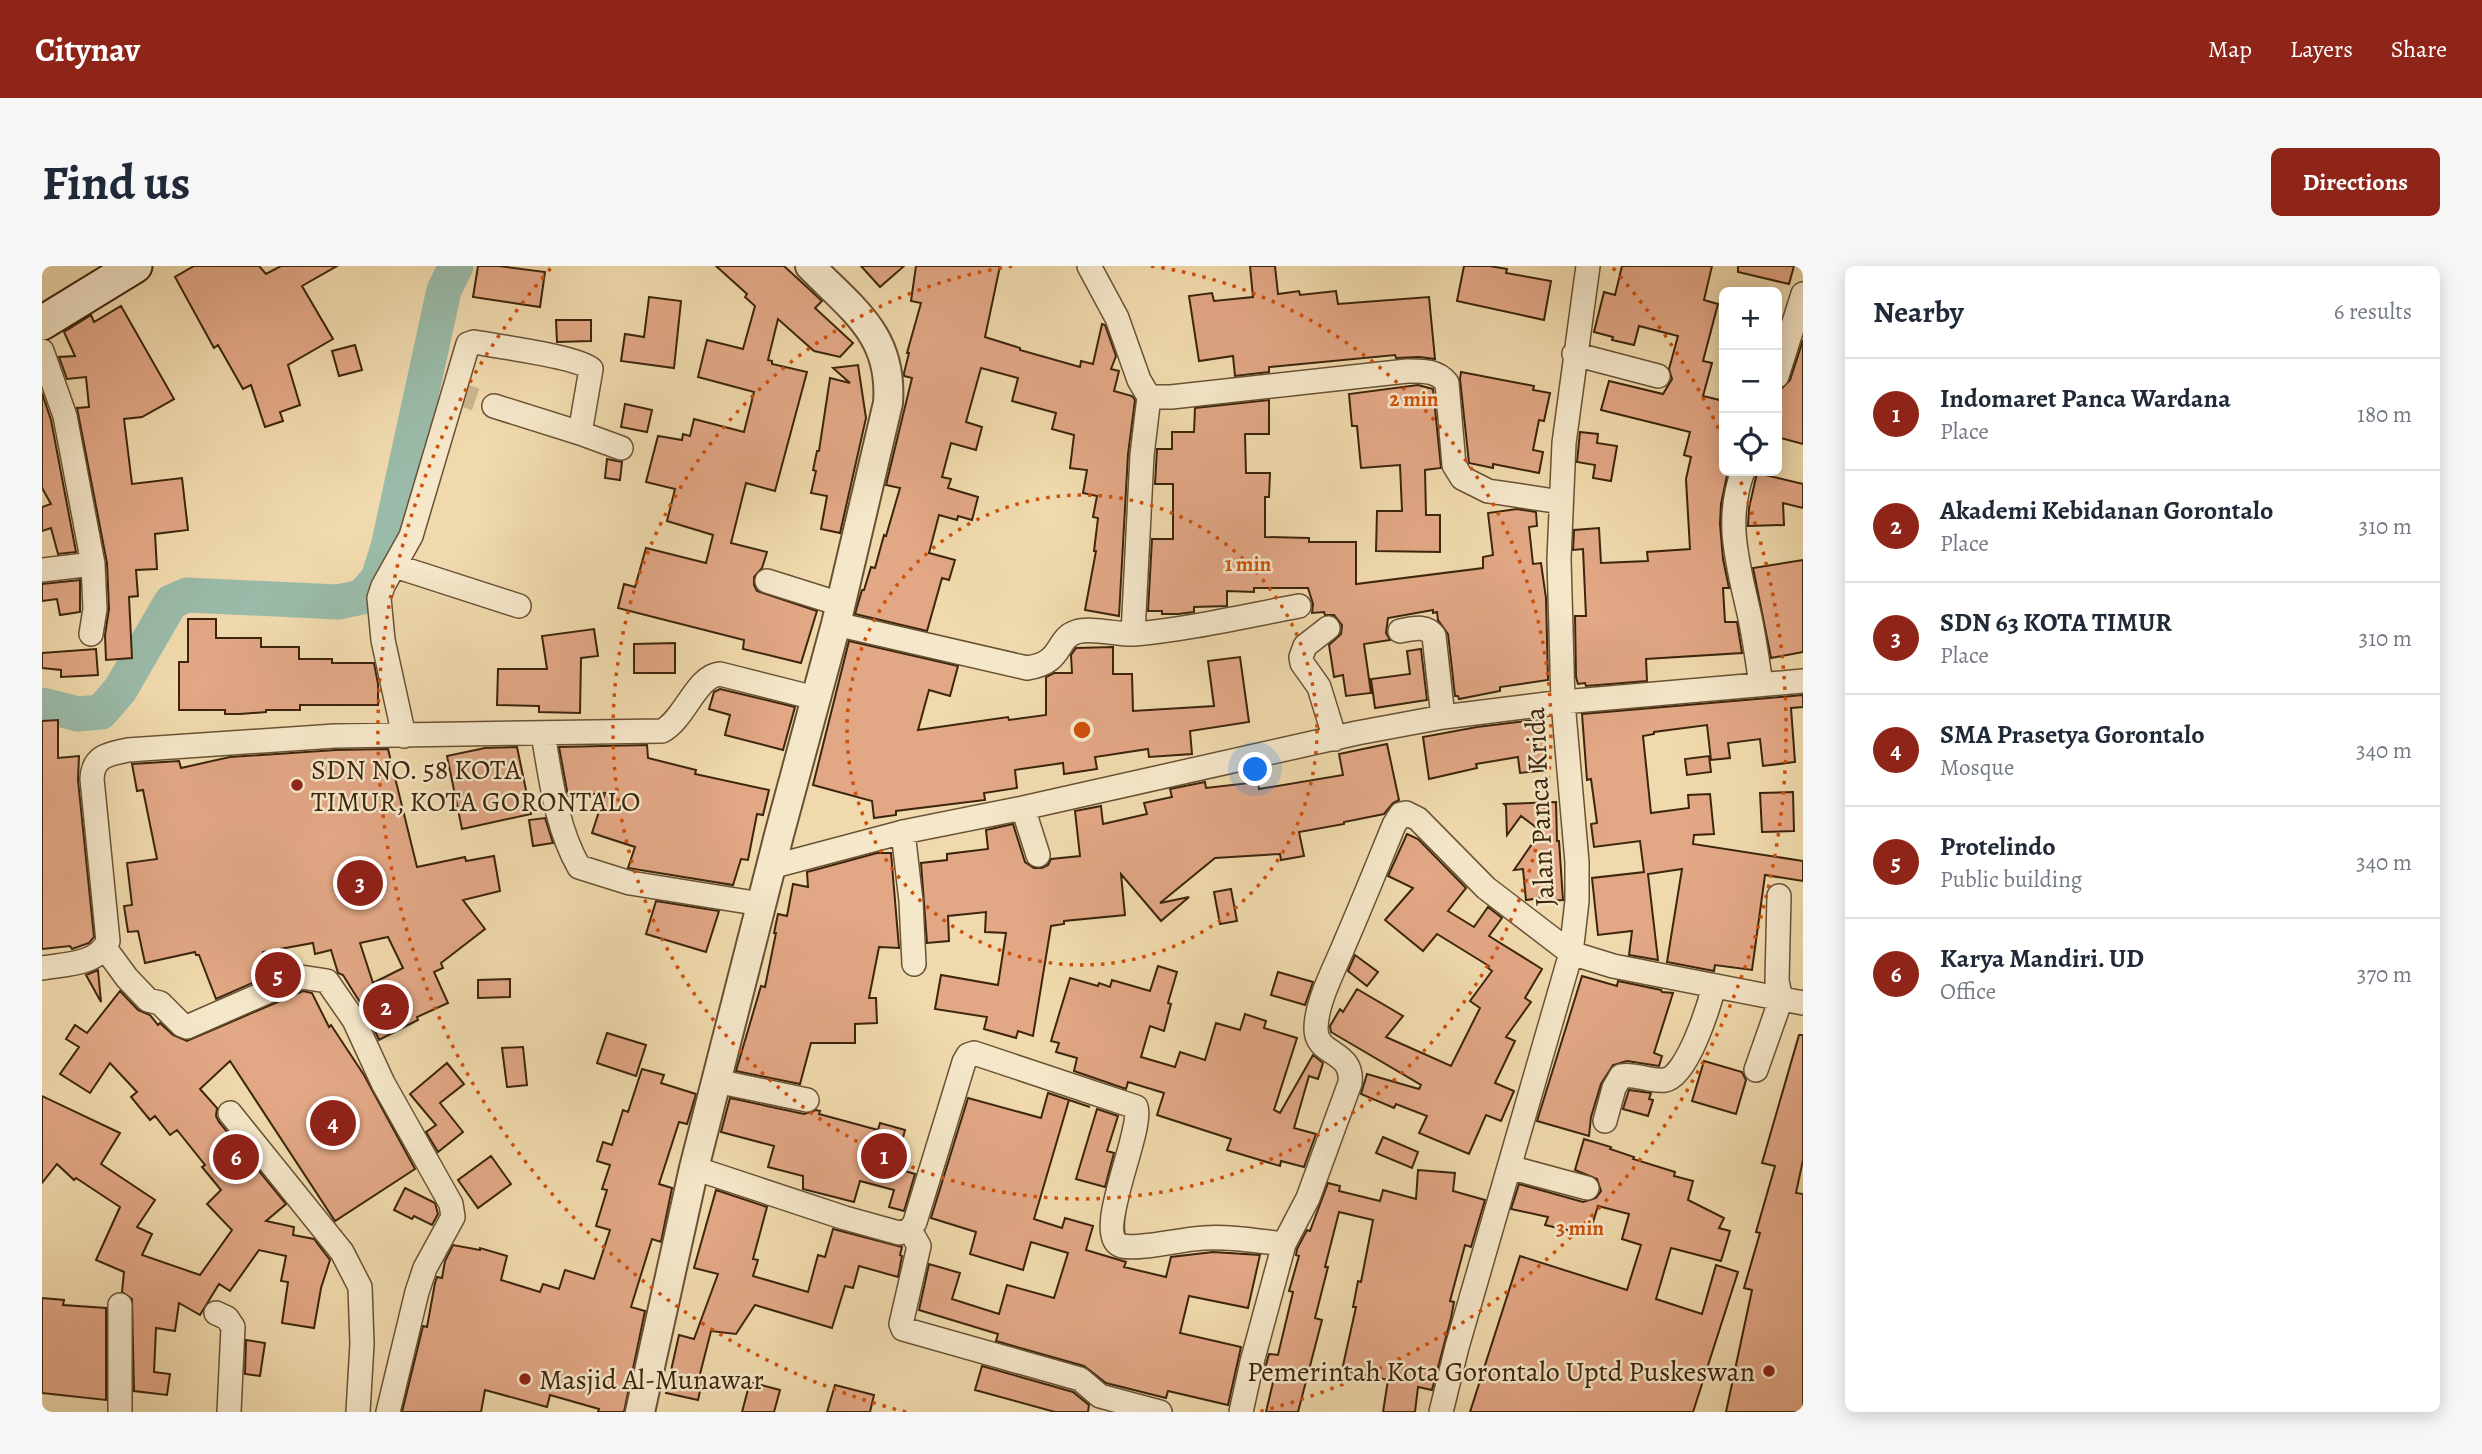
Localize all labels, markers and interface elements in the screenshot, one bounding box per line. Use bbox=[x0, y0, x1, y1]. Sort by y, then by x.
text: Citynav bbox=[35, 27, 140, 72]
text: Map bbox=[2208, 33, 2252, 65]
text: Layers bbox=[2290, 33, 2353, 65]
text: Share bbox=[2391, 33, 2447, 65]
button: Directions bbox=[2271, 148, 2440, 216]
text: Find us bbox=[42, 149, 190, 216]
map controls bbox=[1719, 287, 1782, 476]
button: + bbox=[1719, 287, 1782, 350]
text: Nearby bbox=[1873, 292, 1964, 332]
text: 6 results bbox=[2334, 296, 2412, 327]
button: − bbox=[1719, 350, 1782, 413]
text: Indomaret Panca Wardana bbox=[1940, 381, 2231, 416]
text: 2 min bbox=[1389, 385, 1439, 413]
text: 1 bbox=[1892, 399, 1900, 430]
text: 180 m bbox=[2357, 399, 2412, 430]
button: locate bbox=[1719, 413, 1782, 476]
text: Place bbox=[1940, 416, 1989, 447]
text: Akademi Kebidanan Gorontalo bbox=[1940, 493, 2273, 528]
text: 2 bbox=[1890, 511, 1902, 542]
text: 310 m bbox=[2359, 511, 2412, 542]
text: Place bbox=[1940, 528, 1989, 559]
text: 1 min bbox=[1225, 550, 1272, 578]
text: SDN 63 KOTA TIMUR bbox=[1940, 605, 2172, 640]
text: 3 bbox=[1891, 623, 1901, 654]
text: 310 m bbox=[2359, 623, 2412, 654]
text: Place bbox=[1940, 640, 1989, 671]
street label: Jalan Panca Krida bbox=[1516, 706, 1564, 908]
text: SMA Prasetya Gorontalo bbox=[1940, 717, 2205, 752]
centre of rings bbox=[1070, 718, 1094, 742]
text: 4 bbox=[1891, 735, 1901, 766]
text: 340 m bbox=[2356, 735, 2412, 766]
place label: SDN NO. 58 KOTA TIMUR, KOTA GORONTALO bbox=[311, 751, 640, 821]
your location bbox=[1238, 752, 1272, 786]
text: Mosque bbox=[1940, 752, 2014, 783]
marker: SDN NO. 58 KOTA TIMUR, KOTA GORONTALO bbox=[289, 777, 305, 793]
text: Protelindo bbox=[1940, 829, 2056, 864]
text: 5 bbox=[1891, 847, 1901, 878]
text: 340 m bbox=[2356, 847, 2412, 878]
pin: 3 bbox=[337, 857, 383, 909]
text: Public building bbox=[1940, 864, 2082, 895]
text: Karya Mandiri. UD bbox=[1940, 941, 2144, 976]
pin: 5 bbox=[255, 949, 301, 1001]
text: 6 bbox=[1891, 959, 1901, 990]
text: 370 m bbox=[2357, 959, 2412, 990]
text: Office bbox=[1940, 976, 1996, 1007]
pin: 2 bbox=[363, 981, 409, 1033]
pin: 4 bbox=[310, 1097, 356, 1149]
pin: 1 bbox=[861, 1130, 907, 1182]
pin: 6 bbox=[213, 1131, 259, 1183]
text: 3 min bbox=[1556, 1214, 1604, 1242]
place label: Pemerintah Kota Gorontalo Uptd Puskeswan bbox=[1247, 1353, 1755, 1391]
place label: Masjid Al-Munawar bbox=[539, 1361, 764, 1399]
marker: Pemerintah Kota Gorontalo Uptd Puskeswan bbox=[1761, 1363, 1777, 1379]
marker: Masjid Al-Munawar bbox=[517, 1371, 533, 1387]

